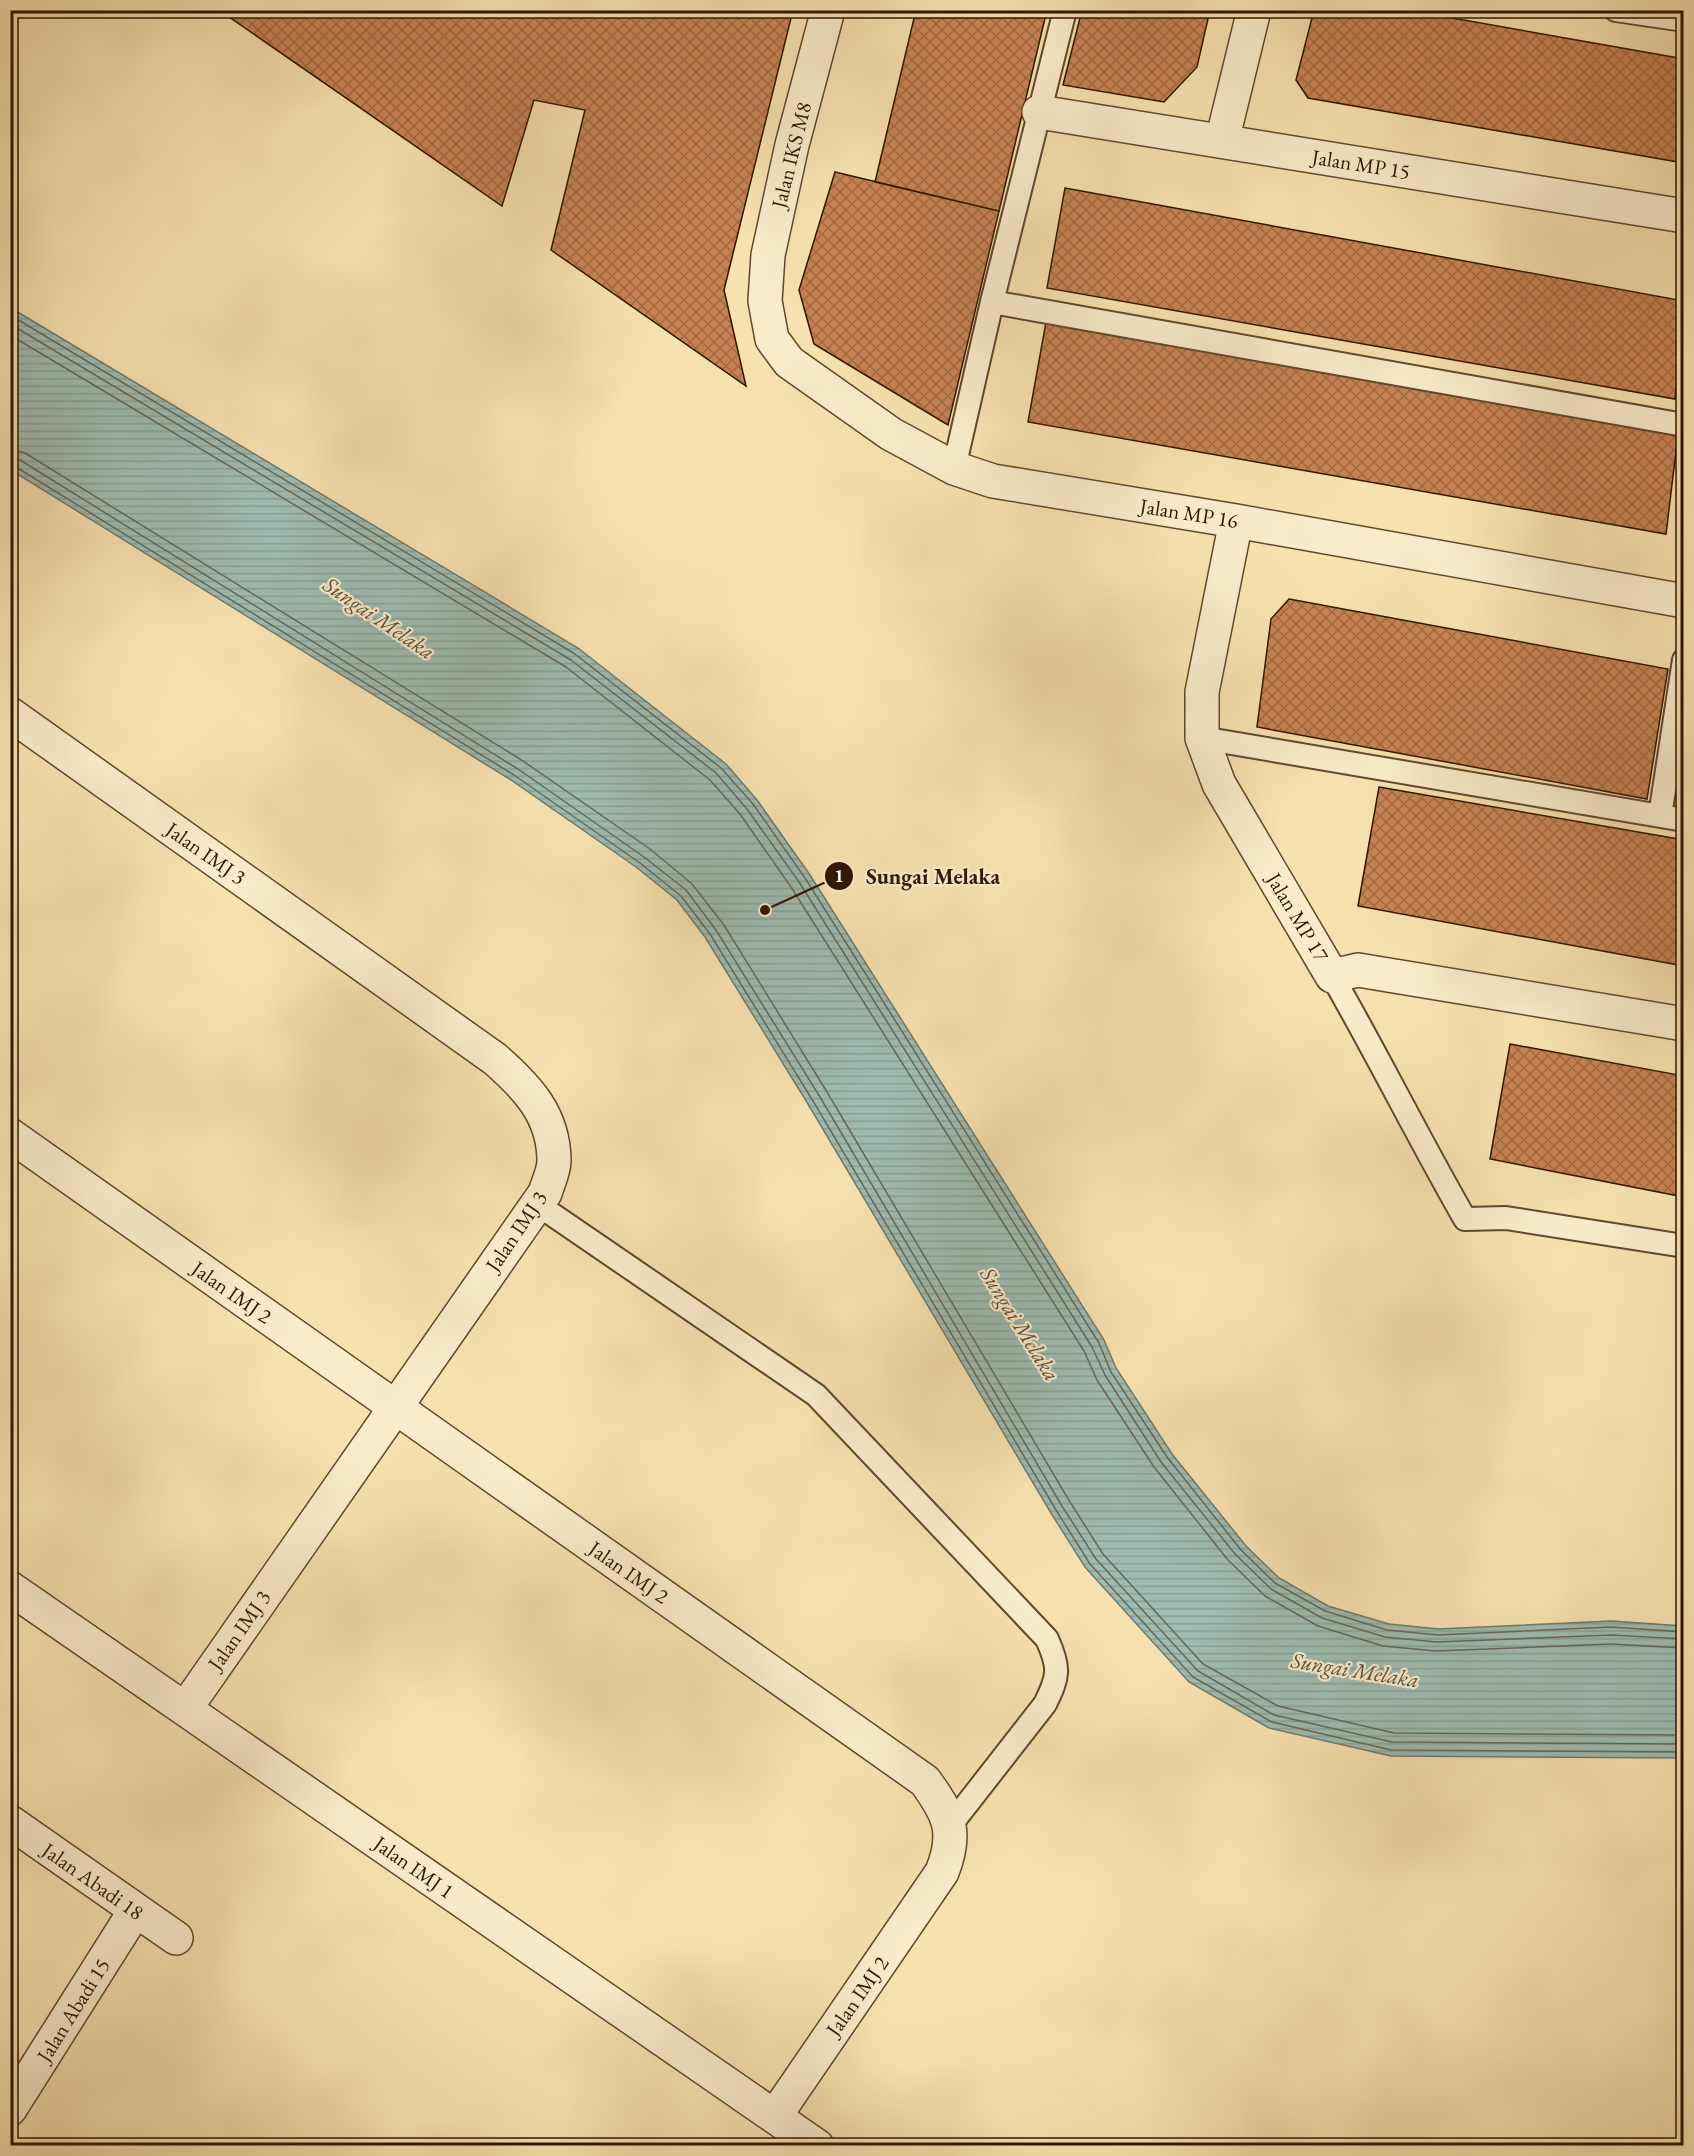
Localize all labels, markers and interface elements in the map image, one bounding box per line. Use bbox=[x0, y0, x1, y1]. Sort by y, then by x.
street label: Jalan IKS M8 bbox=[764, 99, 817, 213]
street label: Jalan MP 15 bbox=[1308, 143, 1412, 185]
street label: Jalan MP 16 bbox=[1136, 492, 1240, 534]
water label: Sungai Melaka bbox=[317, 569, 441, 666]
street label: Jalan IMJ 3 bbox=[159, 814, 251, 890]
callout: Sungai Melaka bbox=[824, 856, 1012, 896]
text: Sungai Melaka bbox=[866, 862, 1000, 891]
text: 1 bbox=[834, 864, 844, 887]
street label: Jalan MP 17 bbox=[1260, 866, 1336, 967]
street label: Jalan IMJ 3 bbox=[478, 1185, 553, 1278]
street label: Jalan IMJ 2 bbox=[185, 1253, 277, 1329]
water label: Sungai Melaka bbox=[973, 1261, 1066, 1386]
street label: Jalan IMJ 2 bbox=[582, 1533, 674, 1609]
street label: Jalan IMJ 3 bbox=[200, 1585, 276, 1677]
water label: Sungai Melaka bbox=[1288, 1645, 1421, 1694]
street label: Jalan IMJ 1 bbox=[367, 1828, 459, 1904]
street label: Jalan Abadi 18 bbox=[35, 1835, 149, 1926]
street label: Jalan IMJ 2 bbox=[818, 1951, 894, 2043]
street label: Jalan Abadi 15 bbox=[29, 1953, 116, 2069]

